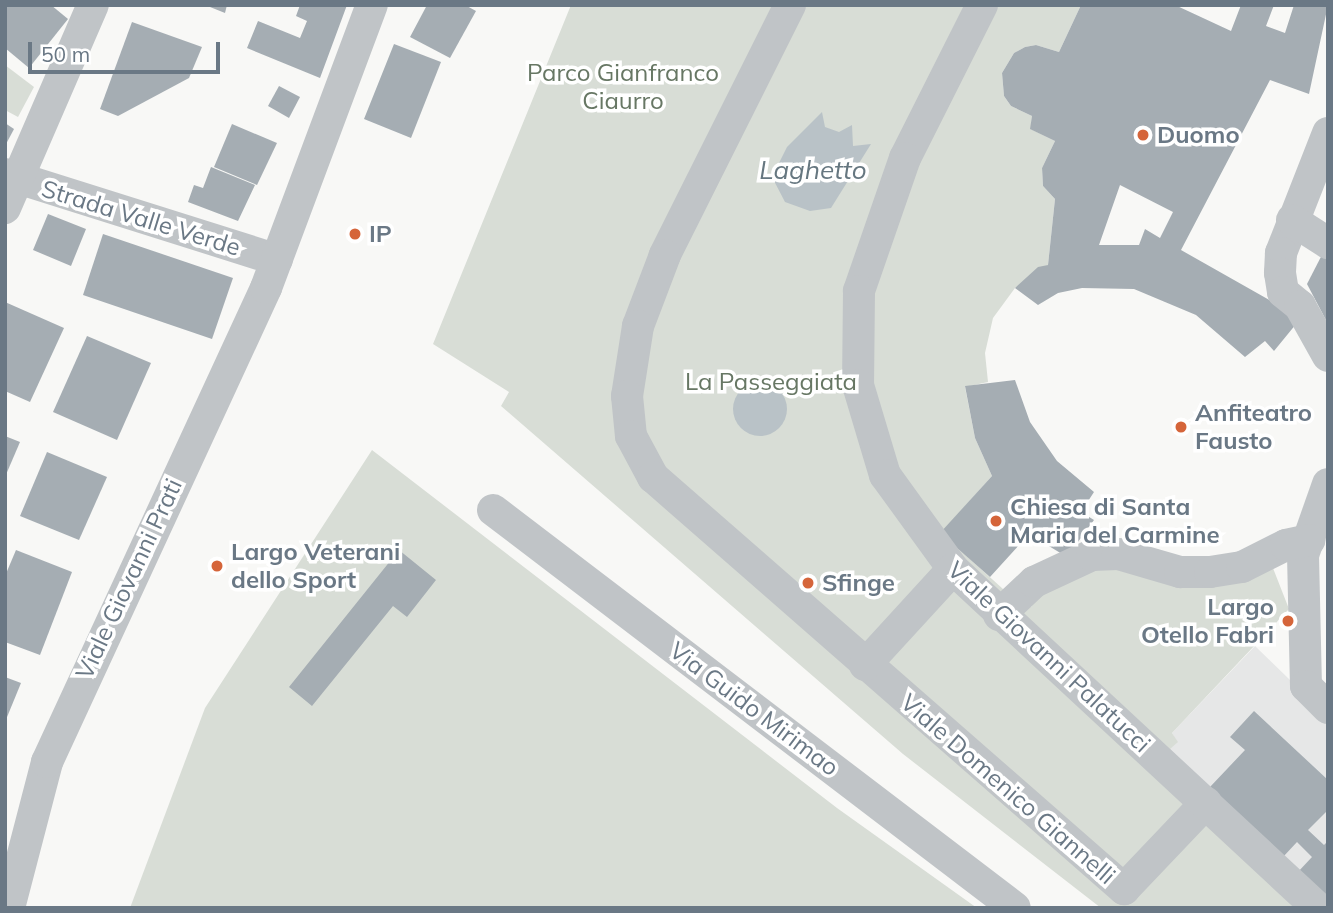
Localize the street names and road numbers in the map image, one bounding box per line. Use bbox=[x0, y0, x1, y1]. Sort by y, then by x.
street label: Strada Valle Verde bbox=[38, 174, 244, 262]
street label: Viale Giovanni Prati bbox=[70, 474, 188, 684]
street label: Viale Giovanni Palatucci bbox=[942, 556, 1156, 758]
street label: Via Guido Mirimao bbox=[664, 636, 844, 782]
street label: Viale Domenico Giannelli bbox=[895, 688, 1121, 890]

